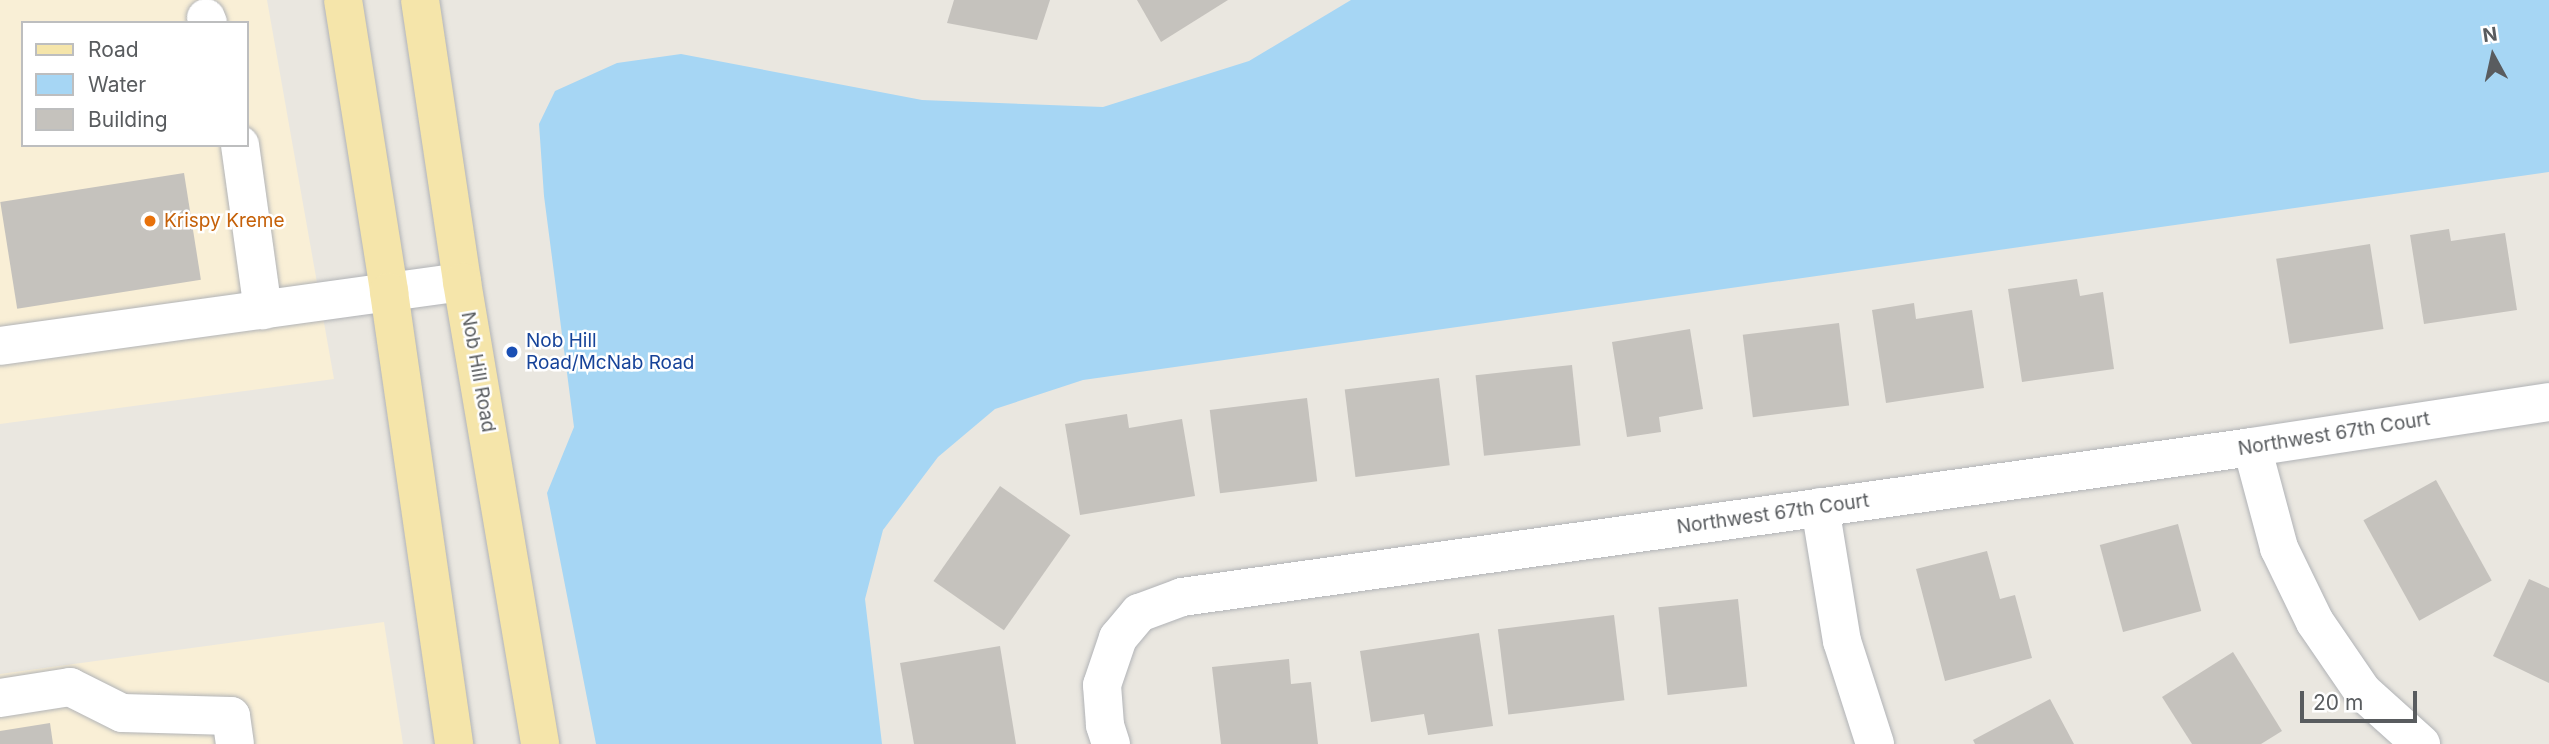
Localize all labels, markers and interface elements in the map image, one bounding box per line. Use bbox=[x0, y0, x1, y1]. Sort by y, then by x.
legend bbox=[21, 21, 248, 147]
north arrow bbox=[2458, 21, 2528, 91]
text: N bbox=[2481, 22, 2499, 47]
text: Road bbox=[88, 37, 139, 62]
text: Water bbox=[88, 72, 146, 97]
text: Building bbox=[88, 107, 168, 132]
place label: Krispy Kreme bbox=[164, 210, 285, 232]
marker: Krispy Kreme bbox=[142, 213, 158, 229]
street label: Nob Hill Road bbox=[456, 310, 500, 434]
place label: Nob Hill Road/McNab Road bbox=[526, 330, 694, 374]
marker: Nob Hill Road/McNab Road bbox=[504, 344, 520, 360]
street label: Northwest 67th Court bbox=[2236, 408, 2432, 460]
street label: Northwest 67th Court bbox=[1675, 489, 1871, 539]
scale bar bbox=[2304, 678, 2421, 722]
text: 20 m bbox=[2313, 690, 2363, 715]

